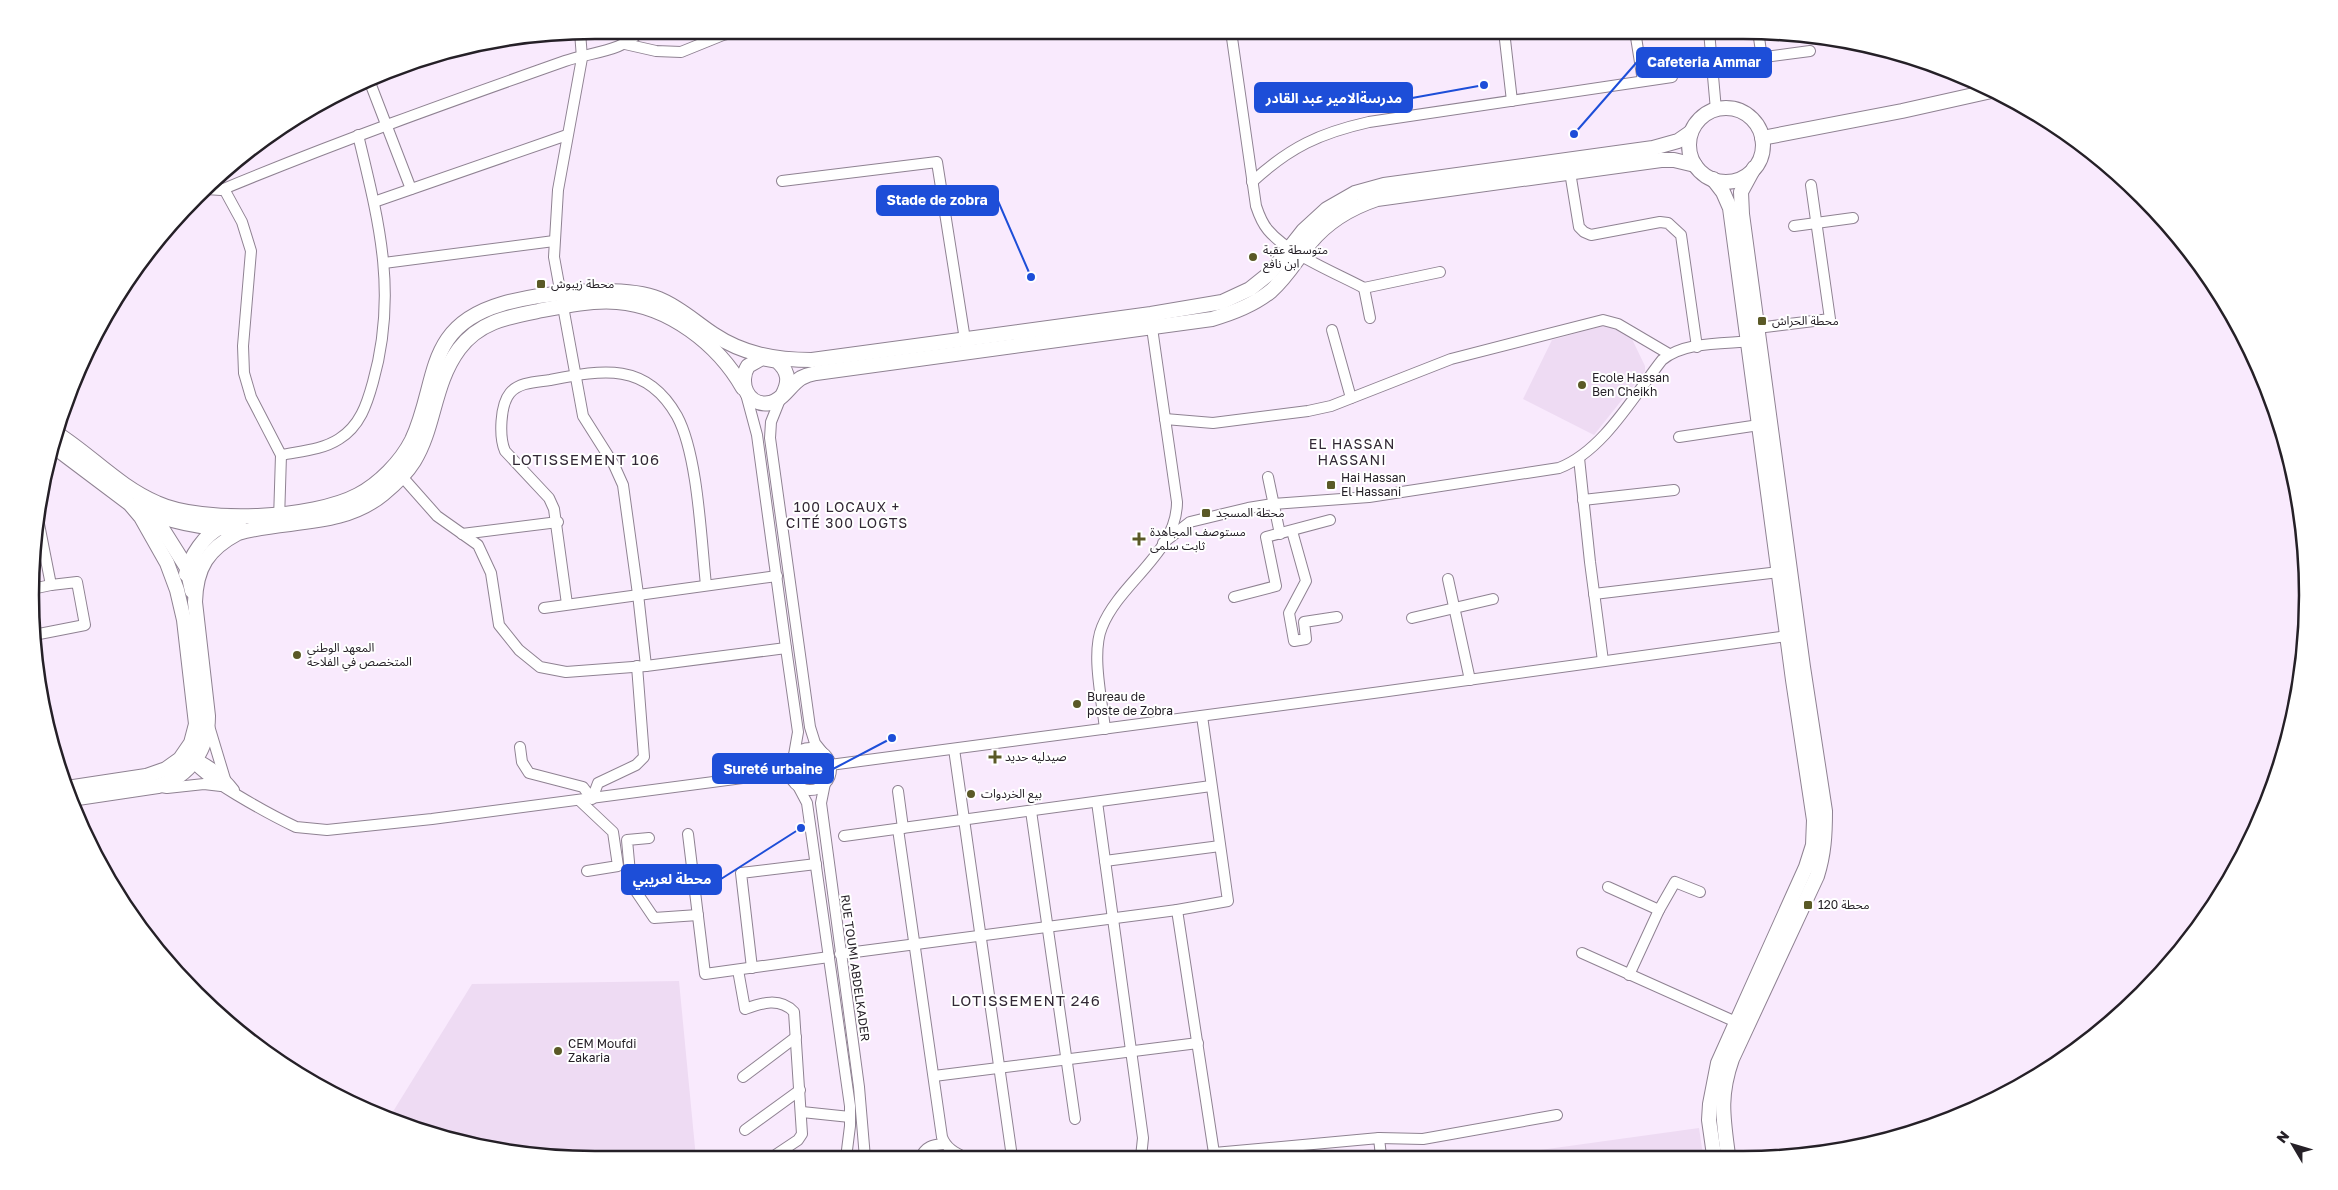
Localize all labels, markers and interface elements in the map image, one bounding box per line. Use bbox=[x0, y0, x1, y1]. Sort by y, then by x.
callout: Cafeteria Ammar bbox=[1637, 48, 1771, 77]
text: Cafeteria Ammar bbox=[1647, 53, 1762, 70]
callout: مدرسةالامير عبد القادر bbox=[1255, 83, 1412, 112]
text: مدرسةالامير عبد القادر bbox=[1265, 89, 1402, 107]
callout: Stade de zobra bbox=[877, 186, 998, 215]
text: Stade de zobra bbox=[886, 191, 988, 208]
place label: متوسطة عقبة ابن نافع bbox=[1263, 242, 1328, 273]
marker: متوسطة عقبة ابن نافع bbox=[1247, 251, 1259, 263]
place label: محطة زيبوش bbox=[551, 276, 614, 291]
marker: محطة زيبوش bbox=[535, 278, 547, 290]
place label: محطة الحراش bbox=[1772, 313, 1839, 328]
marker: محطة الحراش bbox=[1756, 315, 1768, 327]
place label: Ecole Hassan Ben Cheikh bbox=[1592, 370, 1669, 399]
marker: Ecole Hassan Ben Cheikh bbox=[1576, 379, 1588, 391]
district label: EL HASSAN HASSANI bbox=[1309, 435, 1395, 468]
district label: LOTISSEMENT 106 bbox=[512, 450, 660, 468]
place label: Hai Hassan El Hassani bbox=[1341, 470, 1406, 499]
marker: Hai Hassan El Hassani bbox=[1325, 479, 1337, 491]
district label: 100 LOCAUX + CITÉ 300 LOGTS bbox=[786, 498, 908, 531]
place label: محطة المسجد bbox=[1216, 505, 1284, 520]
marker: محطة المسجد bbox=[1200, 507, 1212, 519]
place label: مستوصف المجاهدة ثابت سلمى bbox=[1150, 524, 1246, 553]
marker: مستوصف المجاهدة ثابت سلمى bbox=[1132, 532, 1146, 546]
place label: المعهد الوطني المتخصص في الفلاحة bbox=[307, 640, 412, 672]
marker: المعهد الوطني المتخصص في الفلاحة bbox=[291, 649, 303, 661]
place label: Bureau de poste de Zobra bbox=[1087, 689, 1173, 718]
marker: Bureau de poste de Zobra bbox=[1071, 698, 1083, 710]
place label: صيدليه حديد bbox=[1005, 749, 1067, 764]
marker: صيدليه حديد bbox=[989, 751, 1001, 763]
callout: Sureté urbaine bbox=[713, 754, 833, 783]
text: Sureté urbaine bbox=[723, 760, 823, 777]
place label: بيع الخردوات bbox=[981, 786, 1042, 803]
marker: بيع الخردوات bbox=[965, 788, 977, 800]
callout: محطة لعريبي bbox=[622, 865, 721, 894]
text: محطة لعريبي bbox=[633, 870, 711, 890]
street label: RUE TOUMI ABDELKADER bbox=[838, 894, 873, 1042]
place label: محطة 120 bbox=[1818, 897, 1870, 912]
marker: محطة 120 bbox=[1802, 899, 1814, 911]
district label: LOTISSEMENT 246 bbox=[951, 991, 1101, 1009]
place label: CEM Moufdi Zakaria bbox=[568, 1036, 636, 1065]
marker: CEM Moufdi Zakaria bbox=[552, 1045, 564, 1057]
north arrow bbox=[2268, 1120, 2318, 1170]
text: N bbox=[2272, 1127, 2292, 1146]

